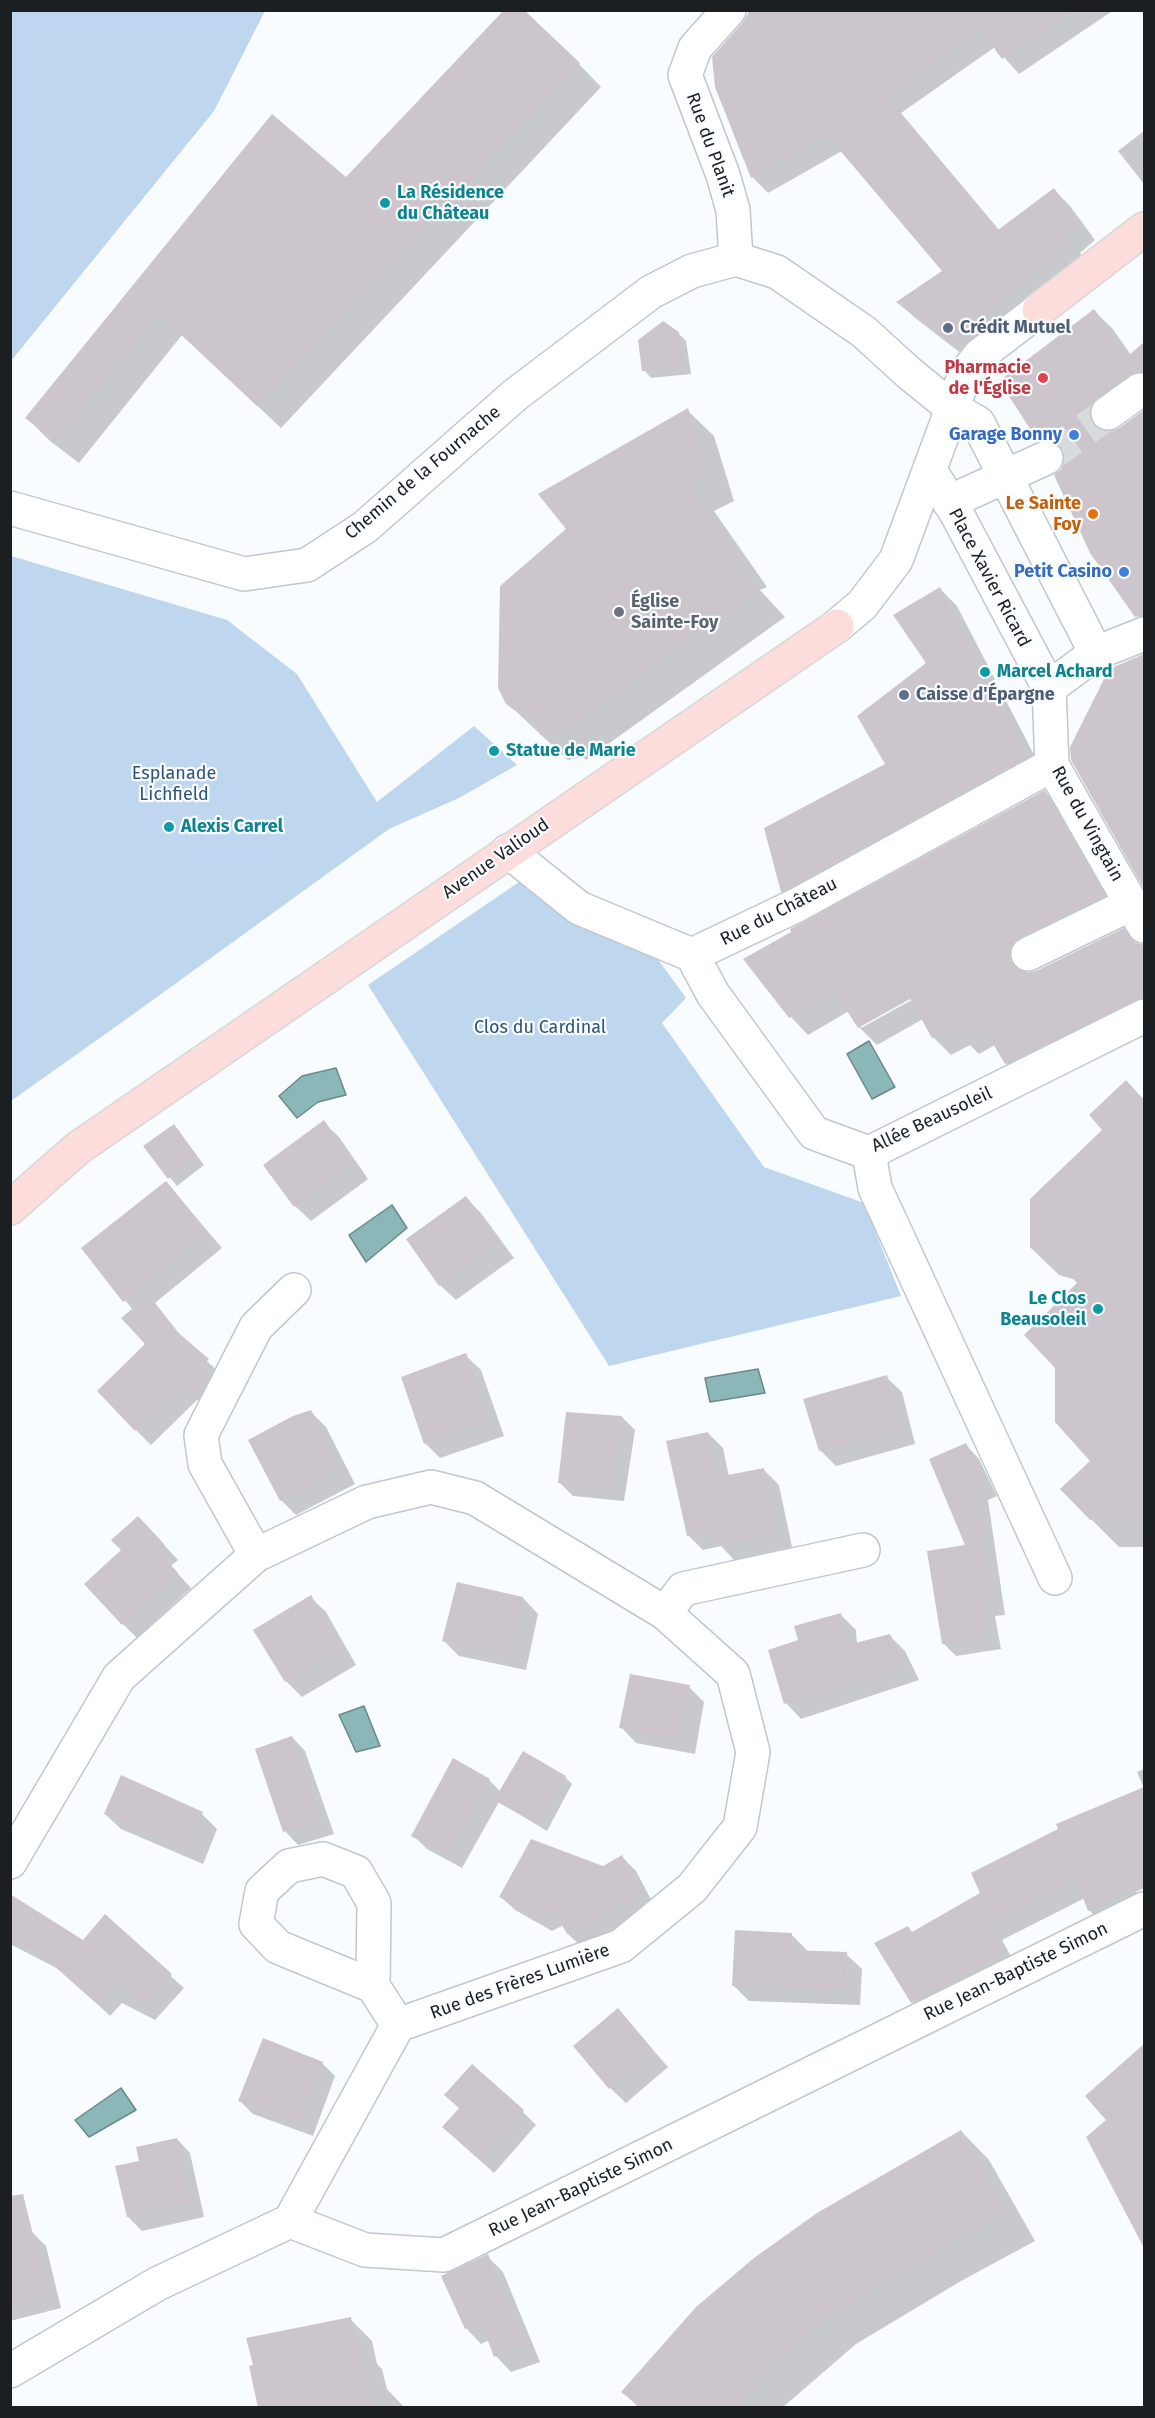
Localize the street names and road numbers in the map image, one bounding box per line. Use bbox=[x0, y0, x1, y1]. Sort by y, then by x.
street label: Rue du Planit bbox=[681, 90, 739, 200]
street label: Chemin de la Fournache bbox=[341, 402, 505, 544]
street label: Place Xavier Ricard bbox=[943, 505, 1035, 651]
street label: Rue du Vingtain bbox=[1046, 762, 1128, 886]
street label: Avenue Valioud bbox=[438, 814, 554, 904]
street label: Rue du Château bbox=[717, 873, 841, 951]
street label: Allée Beausoleil bbox=[868, 1083, 996, 1157]
street label: Rue Jean-Baptiste Simon bbox=[920, 1918, 1112, 2026]
street label: Rue des Frères Lumière bbox=[427, 1939, 613, 2025]
street label: Rue Jean-Baptiste Simon bbox=[485, 2134, 677, 2242]

